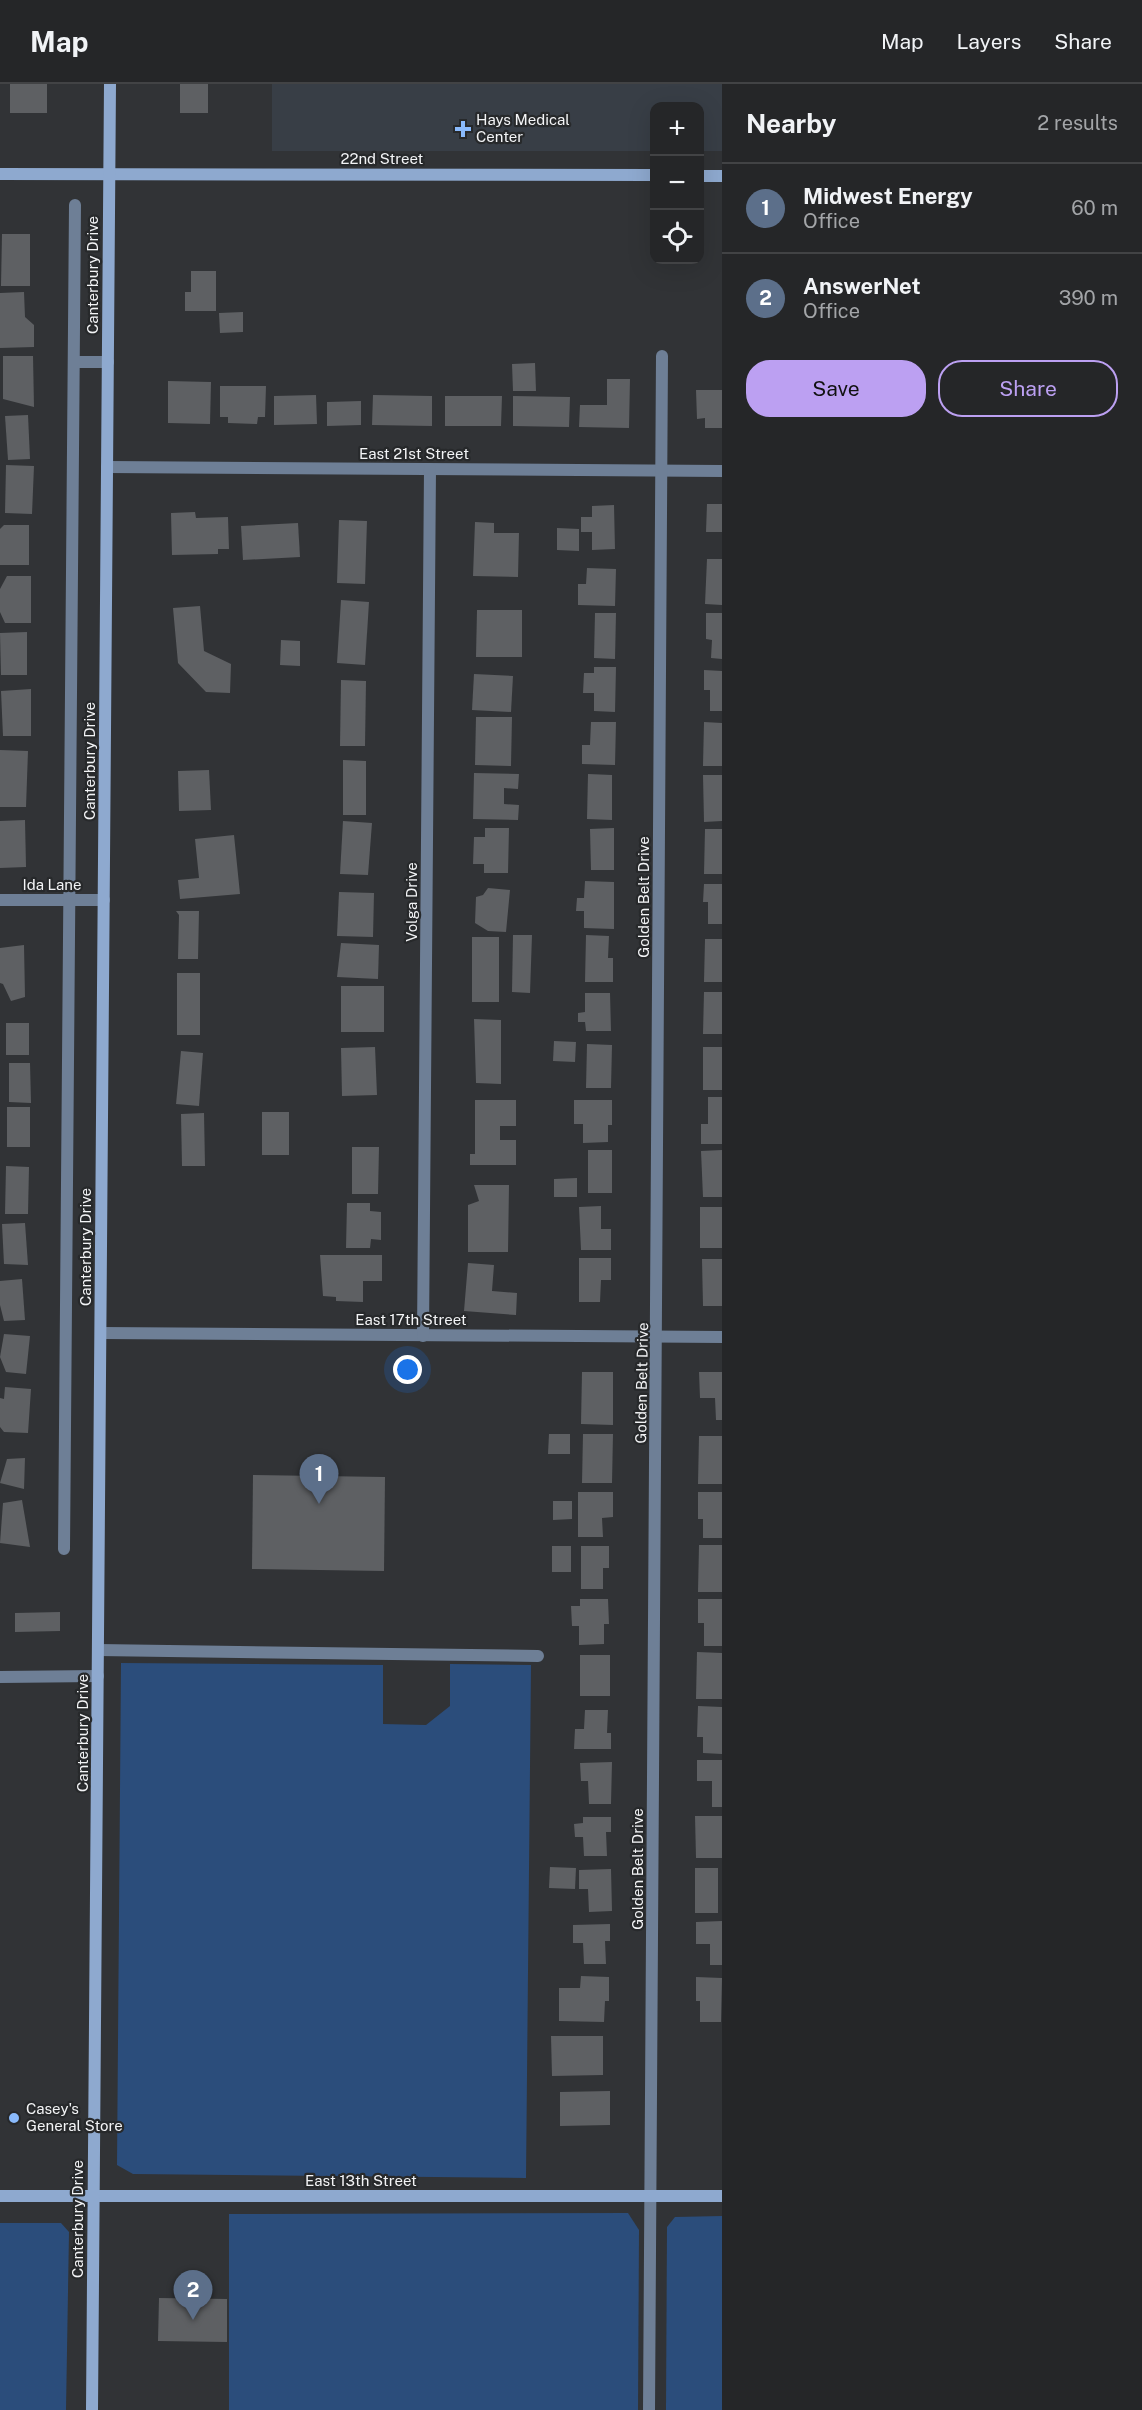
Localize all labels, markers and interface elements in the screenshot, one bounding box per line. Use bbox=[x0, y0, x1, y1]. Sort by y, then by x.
text: Map bbox=[30, 25, 89, 58]
text: Map bbox=[881, 29, 924, 54]
text: Layers bbox=[957, 29, 1021, 54]
text: Share bbox=[1054, 29, 1112, 54]
map controls bbox=[650, 102, 704, 264]
button: + bbox=[650, 102, 704, 156]
text: Nearby bbox=[746, 108, 836, 139]
place label: Hays Medical Center bbox=[476, 111, 570, 145]
text: 2 results bbox=[1037, 111, 1118, 135]
marker: Hays Medical Center bbox=[454, 120, 472, 138]
street label: 22nd Street bbox=[341, 150, 424, 167]
button: − bbox=[650, 156, 704, 210]
text: Midwest Energy bbox=[803, 183, 973, 209]
text: 1 bbox=[761, 196, 770, 220]
text: 60 m bbox=[1071, 196, 1118, 220]
text: Office bbox=[803, 209, 860, 233]
button: locate bbox=[650, 210, 704, 264]
street label: Canterbury Drive bbox=[84, 216, 101, 334]
text: AnswerNet bbox=[803, 273, 921, 299]
text: 2 bbox=[759, 286, 772, 310]
text: 390 m bbox=[1059, 286, 1118, 310]
text: Office bbox=[803, 299, 860, 323]
button: Save bbox=[746, 360, 926, 417]
button: Share bbox=[938, 360, 1118, 417]
street label: East 21st Street bbox=[359, 445, 469, 462]
street label: Canterbury Drive bbox=[81, 702, 98, 820]
street label: Golden Belt Drive bbox=[635, 836, 652, 958]
street label: Volga Drive bbox=[403, 862, 420, 942]
street label: Ida Lane bbox=[23, 876, 81, 893]
street label: Canterbury Drive bbox=[77, 1188, 94, 1306]
street label: East 17th Street bbox=[355, 1311, 467, 1328]
street label: Golden Belt Drive bbox=[632, 1322, 651, 1444]
your location bbox=[393, 1355, 422, 1384]
pin: 1 bbox=[300, 1454, 338, 1504]
street label: Canterbury Drive bbox=[74, 1674, 91, 1792]
street label: Golden Belt Drive bbox=[629, 1808, 646, 1930]
place label: Casey's General Store bbox=[26, 2100, 123, 2134]
marker: Casey's General Store bbox=[7, 2111, 21, 2125]
street label: Canterbury Drive bbox=[69, 2160, 86, 2278]
street label: East 13th Street bbox=[305, 2172, 417, 2189]
pin: 2 bbox=[174, 2270, 212, 2320]

